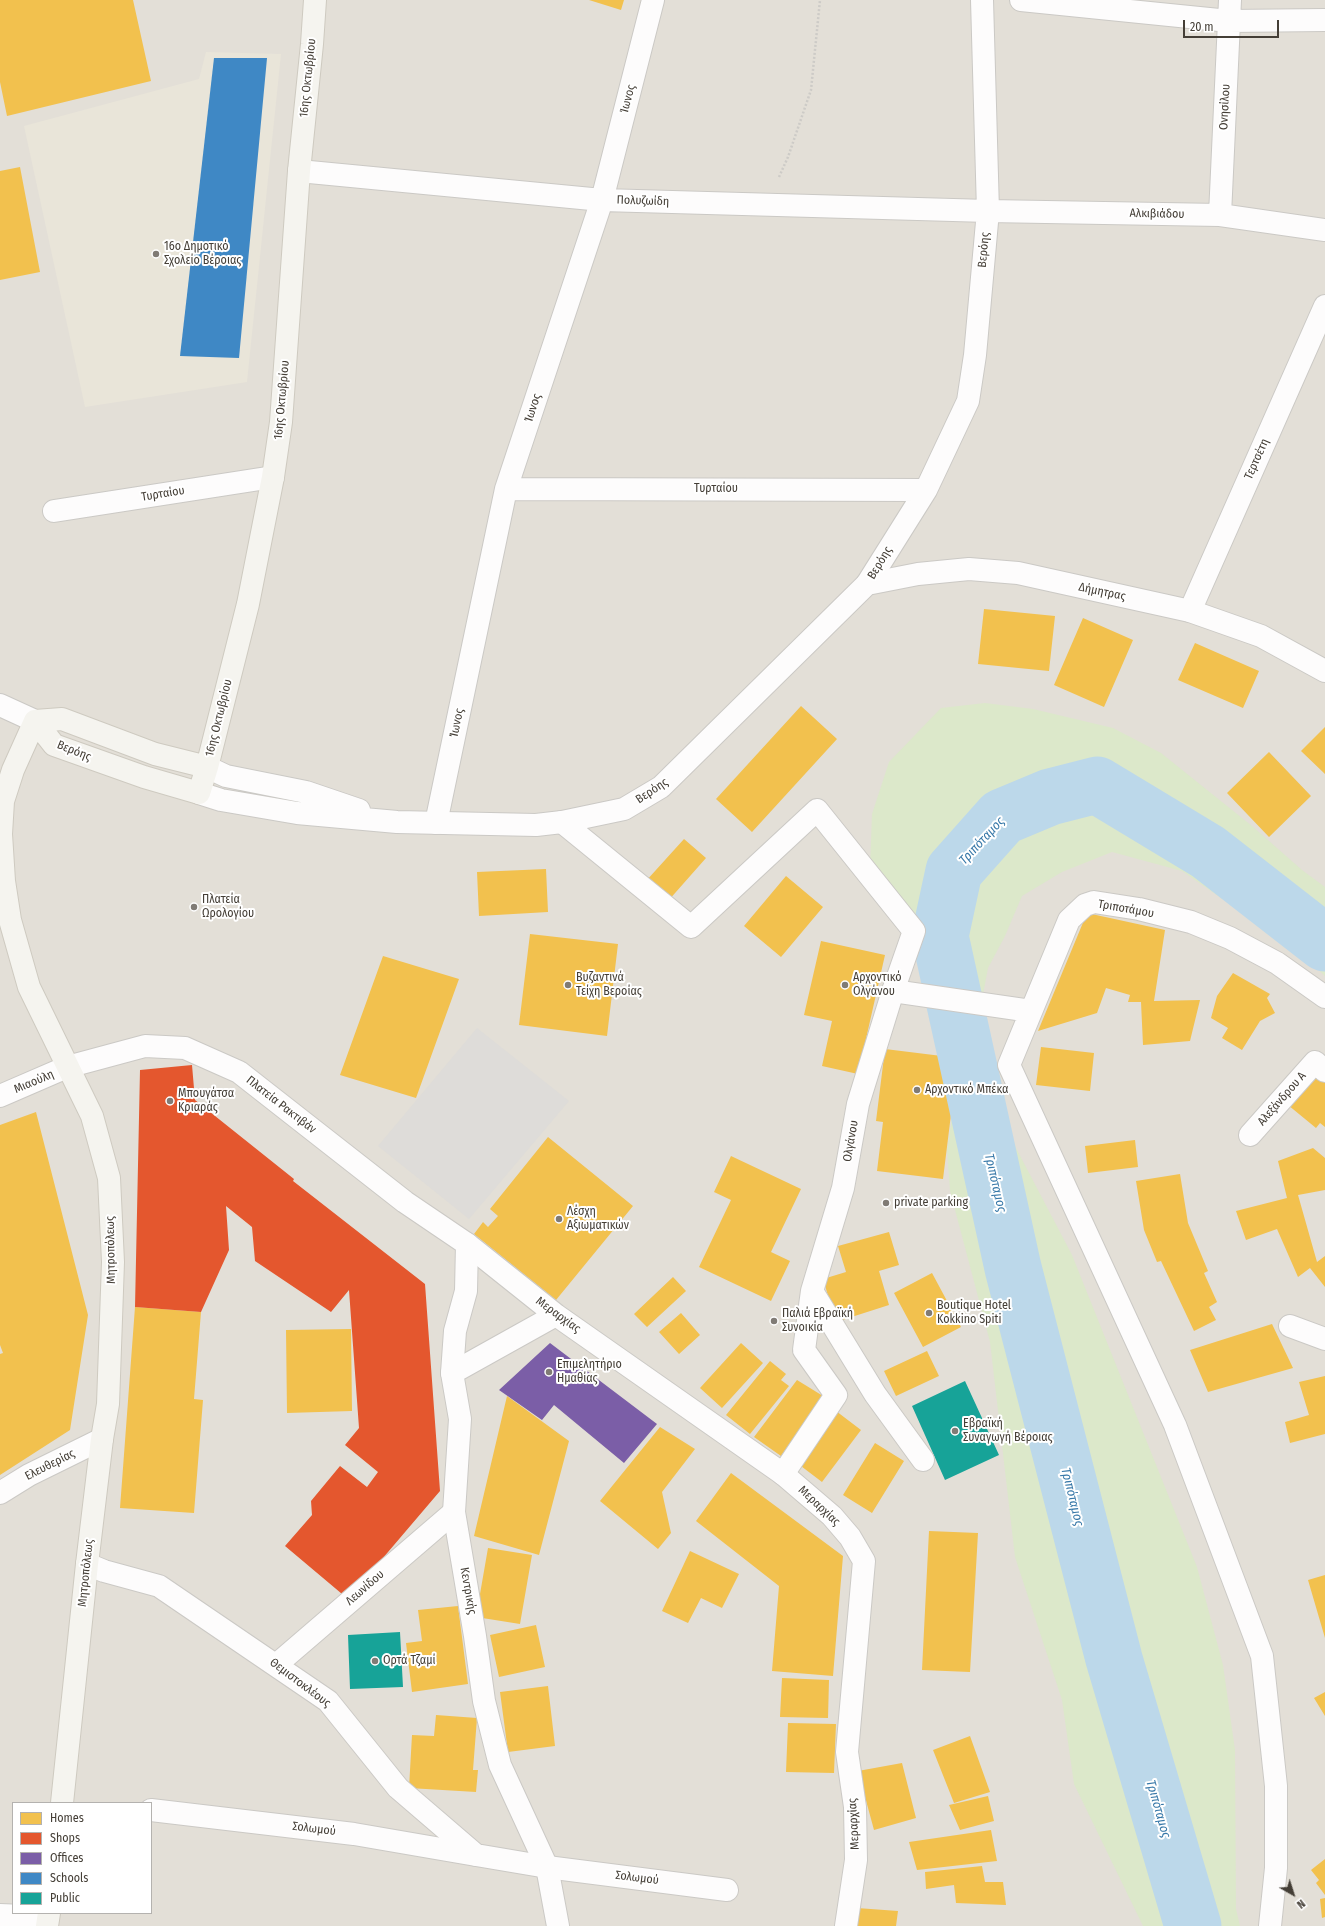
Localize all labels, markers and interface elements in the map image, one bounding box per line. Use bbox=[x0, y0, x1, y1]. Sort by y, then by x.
scale bar bbox=[1185, 12, 1281, 38]
text: 20 m bbox=[1190, 20, 1214, 34]
street label: 16ης Οκτωβρίου bbox=[297, 38, 319, 118]
street label: Ίωνος bbox=[617, 83, 639, 115]
street label: Ονησίλου bbox=[1217, 84, 1233, 130]
street label: Πολυζωίδη bbox=[616, 193, 670, 209]
street label: Αλκιβιάδου bbox=[1129, 206, 1185, 222]
street label: Βερόης bbox=[975, 232, 993, 268]
place label: 16ο Δημοτικό Σχολείο Βέροιας bbox=[164, 240, 241, 268]
marker: 16ο Δημοτικό Σχολείο Βέροιας bbox=[151, 249, 161, 259]
street label: 16ης Οκτωβρίου bbox=[271, 360, 293, 440]
street label: Ίωνος bbox=[522, 392, 544, 424]
street label: Τερτσέτη bbox=[1242, 436, 1272, 482]
street label: Τυρταίου bbox=[694, 482, 738, 496]
street label: Τυρταίου bbox=[140, 483, 186, 505]
street label: Βερόης bbox=[865, 544, 895, 582]
street label: Δήμητρας bbox=[1077, 580, 1127, 604]
street label: 16ης Οκτωβρίου bbox=[202, 678, 236, 758]
street label: Ίωνος bbox=[447, 707, 467, 739]
street label: Βερόης bbox=[55, 738, 93, 764]
street label: Βερόης bbox=[633, 775, 671, 807]
water label: Τριπόταμος bbox=[956, 814, 1008, 868]
place label: Πλατεία Ωρολογίου bbox=[202, 893, 254, 921]
street label: Τριποτάμου bbox=[1097, 897, 1155, 921]
marker: Πλατεία Ωρολογίου bbox=[189, 902, 199, 912]
place label: Βυζαντινά Τείχη Βεροίας bbox=[576, 971, 642, 999]
place label: Αρχοντικό Ολγάνου bbox=[853, 971, 902, 999]
marker: Βυζαντινά Τείχη Βεροίας bbox=[563, 980, 573, 990]
marker: Αρχοντικό Ολγάνου bbox=[840, 980, 850, 990]
street label: Μιαούλη bbox=[12, 1067, 56, 1097]
street label: Αλεξάνδρου Α bbox=[1255, 1069, 1309, 1129]
street label: Πλατεία Ρακτιβάν bbox=[243, 1073, 319, 1137]
place label: Αρχοντικό Μπέκα bbox=[925, 1083, 1008, 1097]
marker: Αρχοντικό Μπέκα bbox=[912, 1085, 922, 1095]
place label: Μπουγάτσα Κριαράς bbox=[178, 1087, 234, 1115]
marker: Μπουγάτσα Κριαράς bbox=[165, 1096, 175, 1106]
street label: Ολγάνου bbox=[840, 1119, 862, 1163]
water label: Τριπόταμος bbox=[981, 1152, 1009, 1214]
place label: private parking bbox=[894, 1196, 968, 1210]
marker: private parking bbox=[881, 1198, 891, 1208]
place label: Λέσχη Αξιωματικών bbox=[567, 1205, 629, 1233]
marker: Λέσχη Αξιωματικών bbox=[554, 1214, 564, 1224]
street label: Μητροπόλεως bbox=[103, 1216, 119, 1284]
street label: Μεραρχίας bbox=[533, 1294, 583, 1336]
place label: Boutique Hotel Kokkino Spiti bbox=[937, 1299, 1011, 1327]
place label: Παλιά Εβραϊκή Συνοικία bbox=[782, 1307, 853, 1335]
marker: Boutique Hotel Kokkino Spiti bbox=[924, 1308, 934, 1318]
marker: Παλιά Εβραϊκή Συνοικία bbox=[769, 1316, 779, 1326]
place label: Επιμελητήριο Ημαθίας bbox=[557, 1358, 622, 1386]
marker: Επιμελητήριο Ημαθίας bbox=[544, 1367, 554, 1377]
place label: Εβραϊκή Συναγωγή Βέροιας bbox=[963, 1417, 1053, 1445]
marker: Εβραϊκή Συναγωγή Βέροιας bbox=[950, 1426, 960, 1436]
street label: Ελευθερίας bbox=[23, 1446, 77, 1484]
water label: Τριπόταμος bbox=[1057, 1466, 1087, 1528]
street label: Μεραρχίας bbox=[795, 1483, 843, 1529]
street label: Μητροπόλεως bbox=[75, 1538, 97, 1608]
street label: Κεντρικής bbox=[457, 1566, 479, 1616]
street label: Λεωνίδου bbox=[343, 1567, 387, 1609]
place label: Ορτά Τζαμί bbox=[383, 1654, 436, 1668]
street label: Θεμιστοκλέους bbox=[267, 1655, 333, 1711]
marker: Ορτά Τζαμί bbox=[370, 1656, 380, 1666]
water label: Τριπόταμος bbox=[1142, 1778, 1174, 1840]
street label: Μεραρχίας bbox=[845, 1798, 863, 1850]
legend bbox=[12, 1802, 152, 1914]
text: Homes bbox=[50, 1811, 84, 1825]
street label: Σολωμού bbox=[291, 1819, 337, 1839]
text: Shops bbox=[50, 1831, 80, 1845]
text: Offices bbox=[50, 1851, 83, 1865]
street label: Σολωμού bbox=[614, 1868, 660, 1888]
text: Schools bbox=[50, 1871, 88, 1885]
north arrow bbox=[1273, 1874, 1313, 1914]
text: Public bbox=[50, 1891, 80, 1905]
text: N bbox=[1294, 1897, 1308, 1911]

